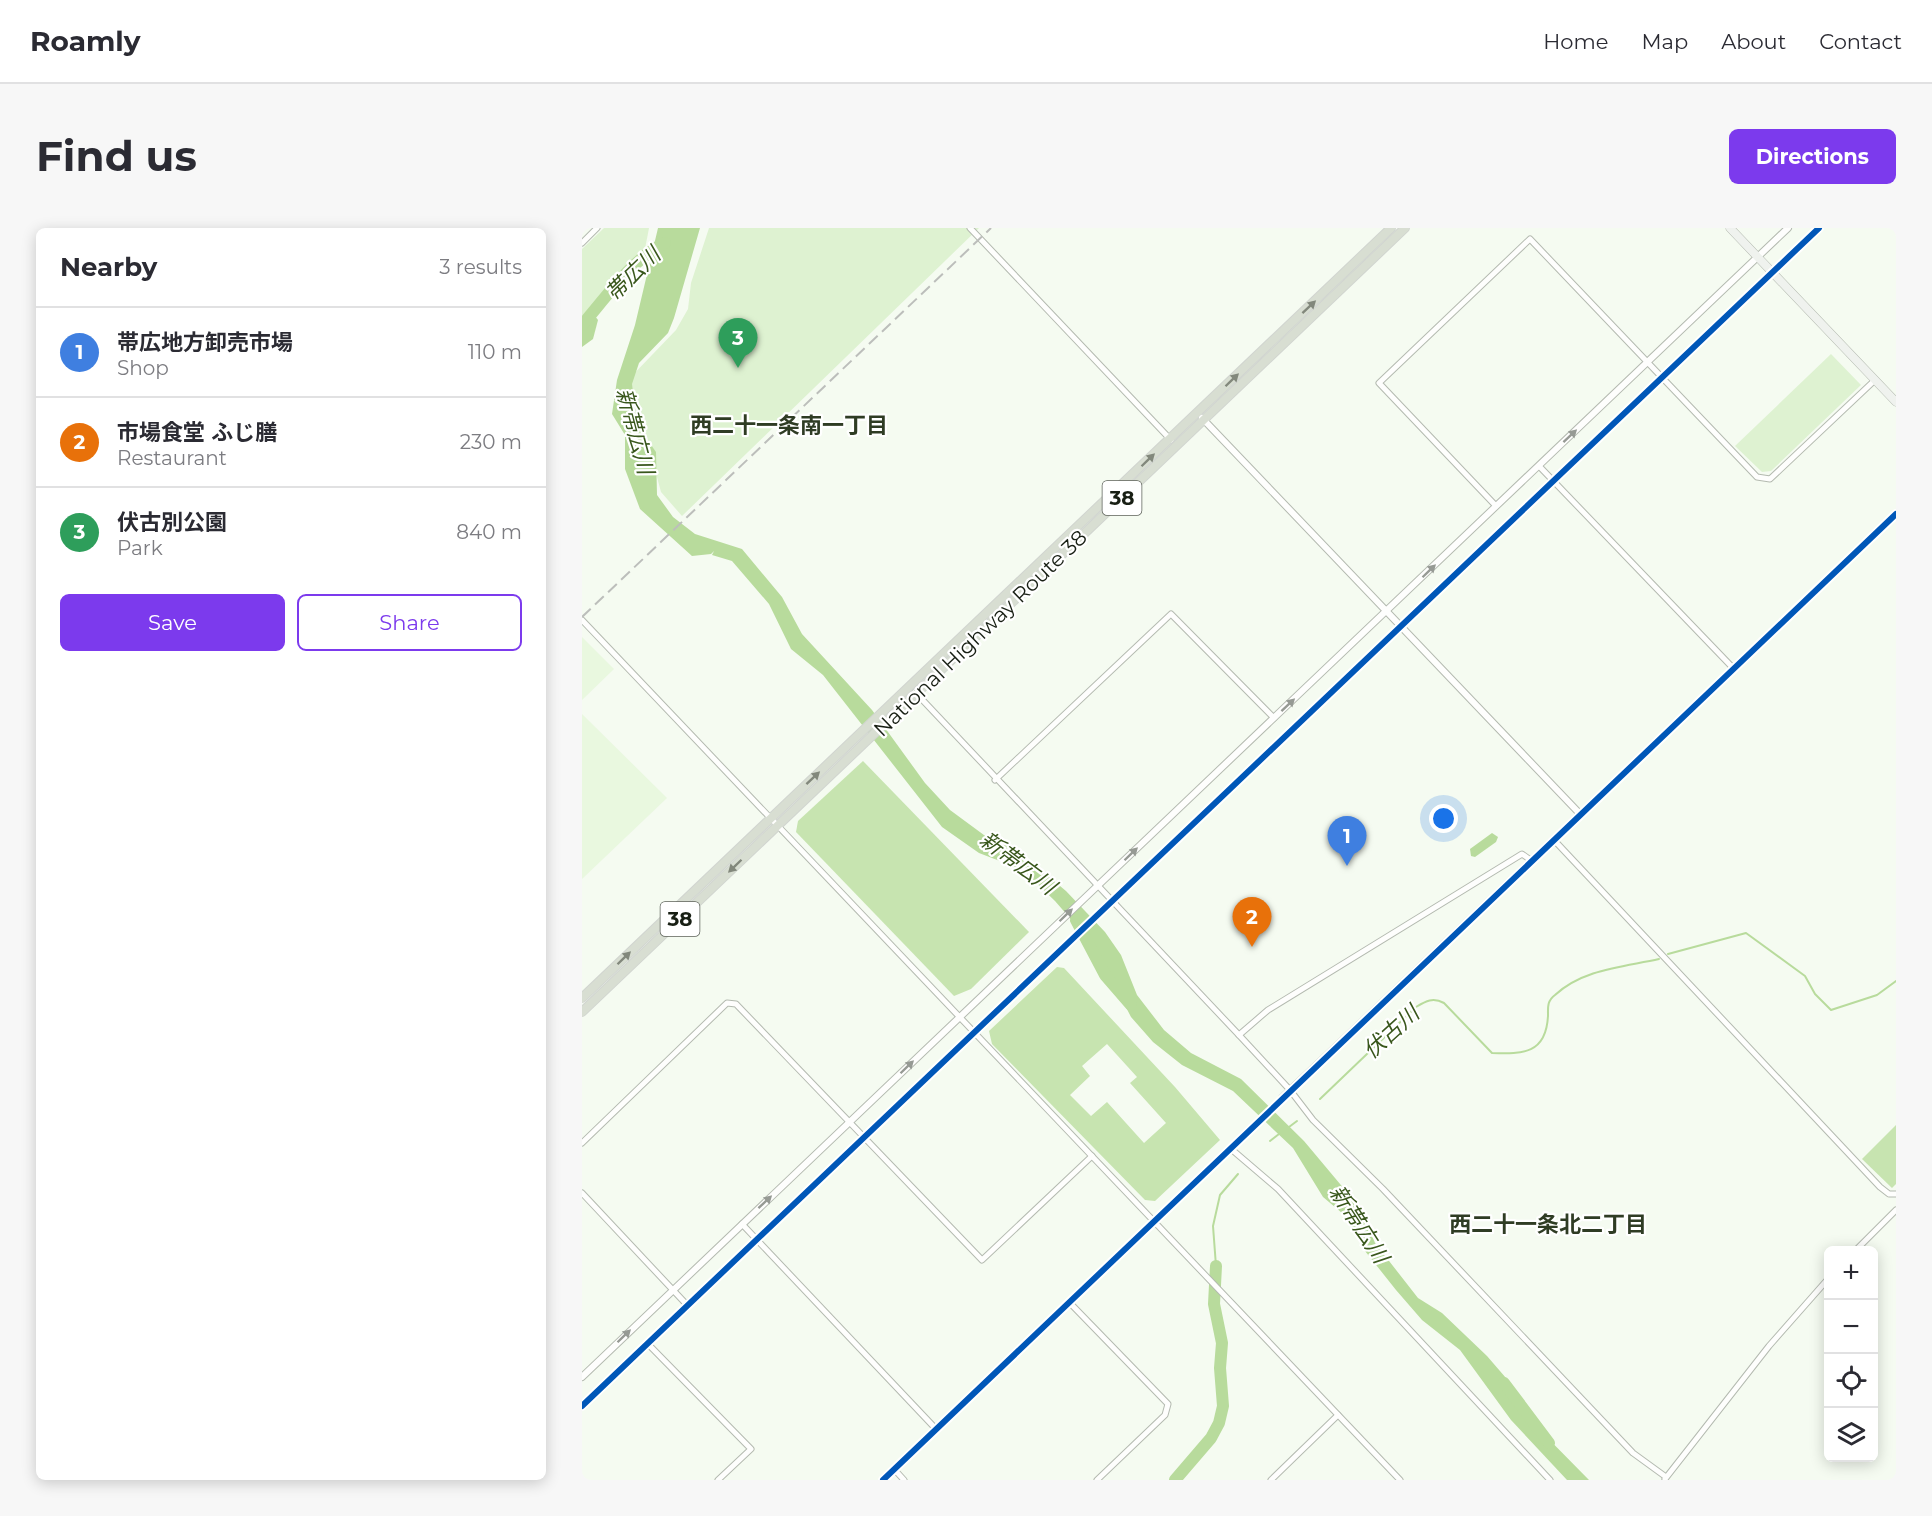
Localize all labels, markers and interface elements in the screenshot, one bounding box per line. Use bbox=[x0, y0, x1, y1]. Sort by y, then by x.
text: Roamly bbox=[30, 24, 140, 58]
text: Home bbox=[1543, 29, 1608, 54]
text: Map bbox=[1641, 29, 1688, 54]
text: About bbox=[1721, 29, 1786, 54]
text: Contact bbox=[1819, 29, 1902, 54]
button: Directions bbox=[1729, 129, 1896, 184]
text: Find us bbox=[36, 130, 197, 182]
water label: 帯広川 bbox=[600, 240, 668, 307]
text: Nearby bbox=[60, 251, 157, 283]
text: 3 results bbox=[439, 255, 522, 279]
one-way arrow bbox=[1302, 300, 1316, 314]
pin: 3 bbox=[718, 318, 758, 368]
text: 帯広地方卸売市場 bbox=[117, 329, 293, 356]
text: 1 bbox=[76, 340, 83, 364]
text: 110 m bbox=[468, 340, 522, 364]
text: Shop bbox=[117, 356, 169, 380]
one-way arrow bbox=[1224, 373, 1239, 387]
water label: 新帯広川 bbox=[611, 385, 660, 479]
district label: 西二十一条南一丁目 bbox=[690, 412, 888, 439]
text: 市場食堂 ふじ膳 bbox=[117, 419, 277, 446]
one-way arrow bbox=[1563, 429, 1578, 443]
text: 2 bbox=[74, 430, 85, 454]
text: 230 m bbox=[460, 430, 522, 454]
text: Restaurant bbox=[117, 446, 227, 470]
one-way arrow bbox=[1140, 453, 1155, 467]
road number: 38 bbox=[1102, 481, 1142, 515]
text: 伏古別公園 bbox=[117, 509, 227, 536]
text: 3 bbox=[74, 520, 85, 544]
text: 840 m bbox=[456, 520, 522, 544]
street label: National Highway Route 38 bbox=[868, 524, 1092, 742]
text: Park bbox=[117, 536, 163, 560]
one-way arrow bbox=[1422, 564, 1436, 578]
button: Save bbox=[60, 594, 285, 651]
button: Share bbox=[297, 594, 522, 651]
one-way arrow bbox=[1280, 698, 1295, 712]
one-way arrow bbox=[806, 771, 820, 785]
your location bbox=[1429, 804, 1458, 833]
pin: 1 bbox=[1328, 816, 1366, 866]
water label: 新帯広川 bbox=[975, 826, 1063, 901]
one-way arrow bbox=[1124, 847, 1138, 861]
one-way arrow bbox=[729, 858, 743, 872]
pin: 2 bbox=[1232, 898, 1272, 947]
road number: 38 bbox=[660, 902, 700, 936]
one-way arrow bbox=[1059, 909, 1073, 923]
one-way arrow bbox=[616, 951, 630, 965]
water label: 伏古川 bbox=[1357, 999, 1426, 1064]
one-way arrow bbox=[899, 1061, 913, 1075]
water label: 新帯広川 bbox=[1324, 1180, 1395, 1270]
one-way arrow bbox=[758, 1195, 773, 1209]
district label: 西二十一条北二丁目 bbox=[1449, 1211, 1647, 1238]
map controls bbox=[1824, 1246, 1878, 1462]
button: + bbox=[1824, 1246, 1878, 1300]
button: − bbox=[1824, 1300, 1878, 1354]
one-way arrow bbox=[617, 1330, 631, 1344]
button: locate bbox=[1824, 1354, 1878, 1408]
button: layers bbox=[1824, 1408, 1878, 1462]

